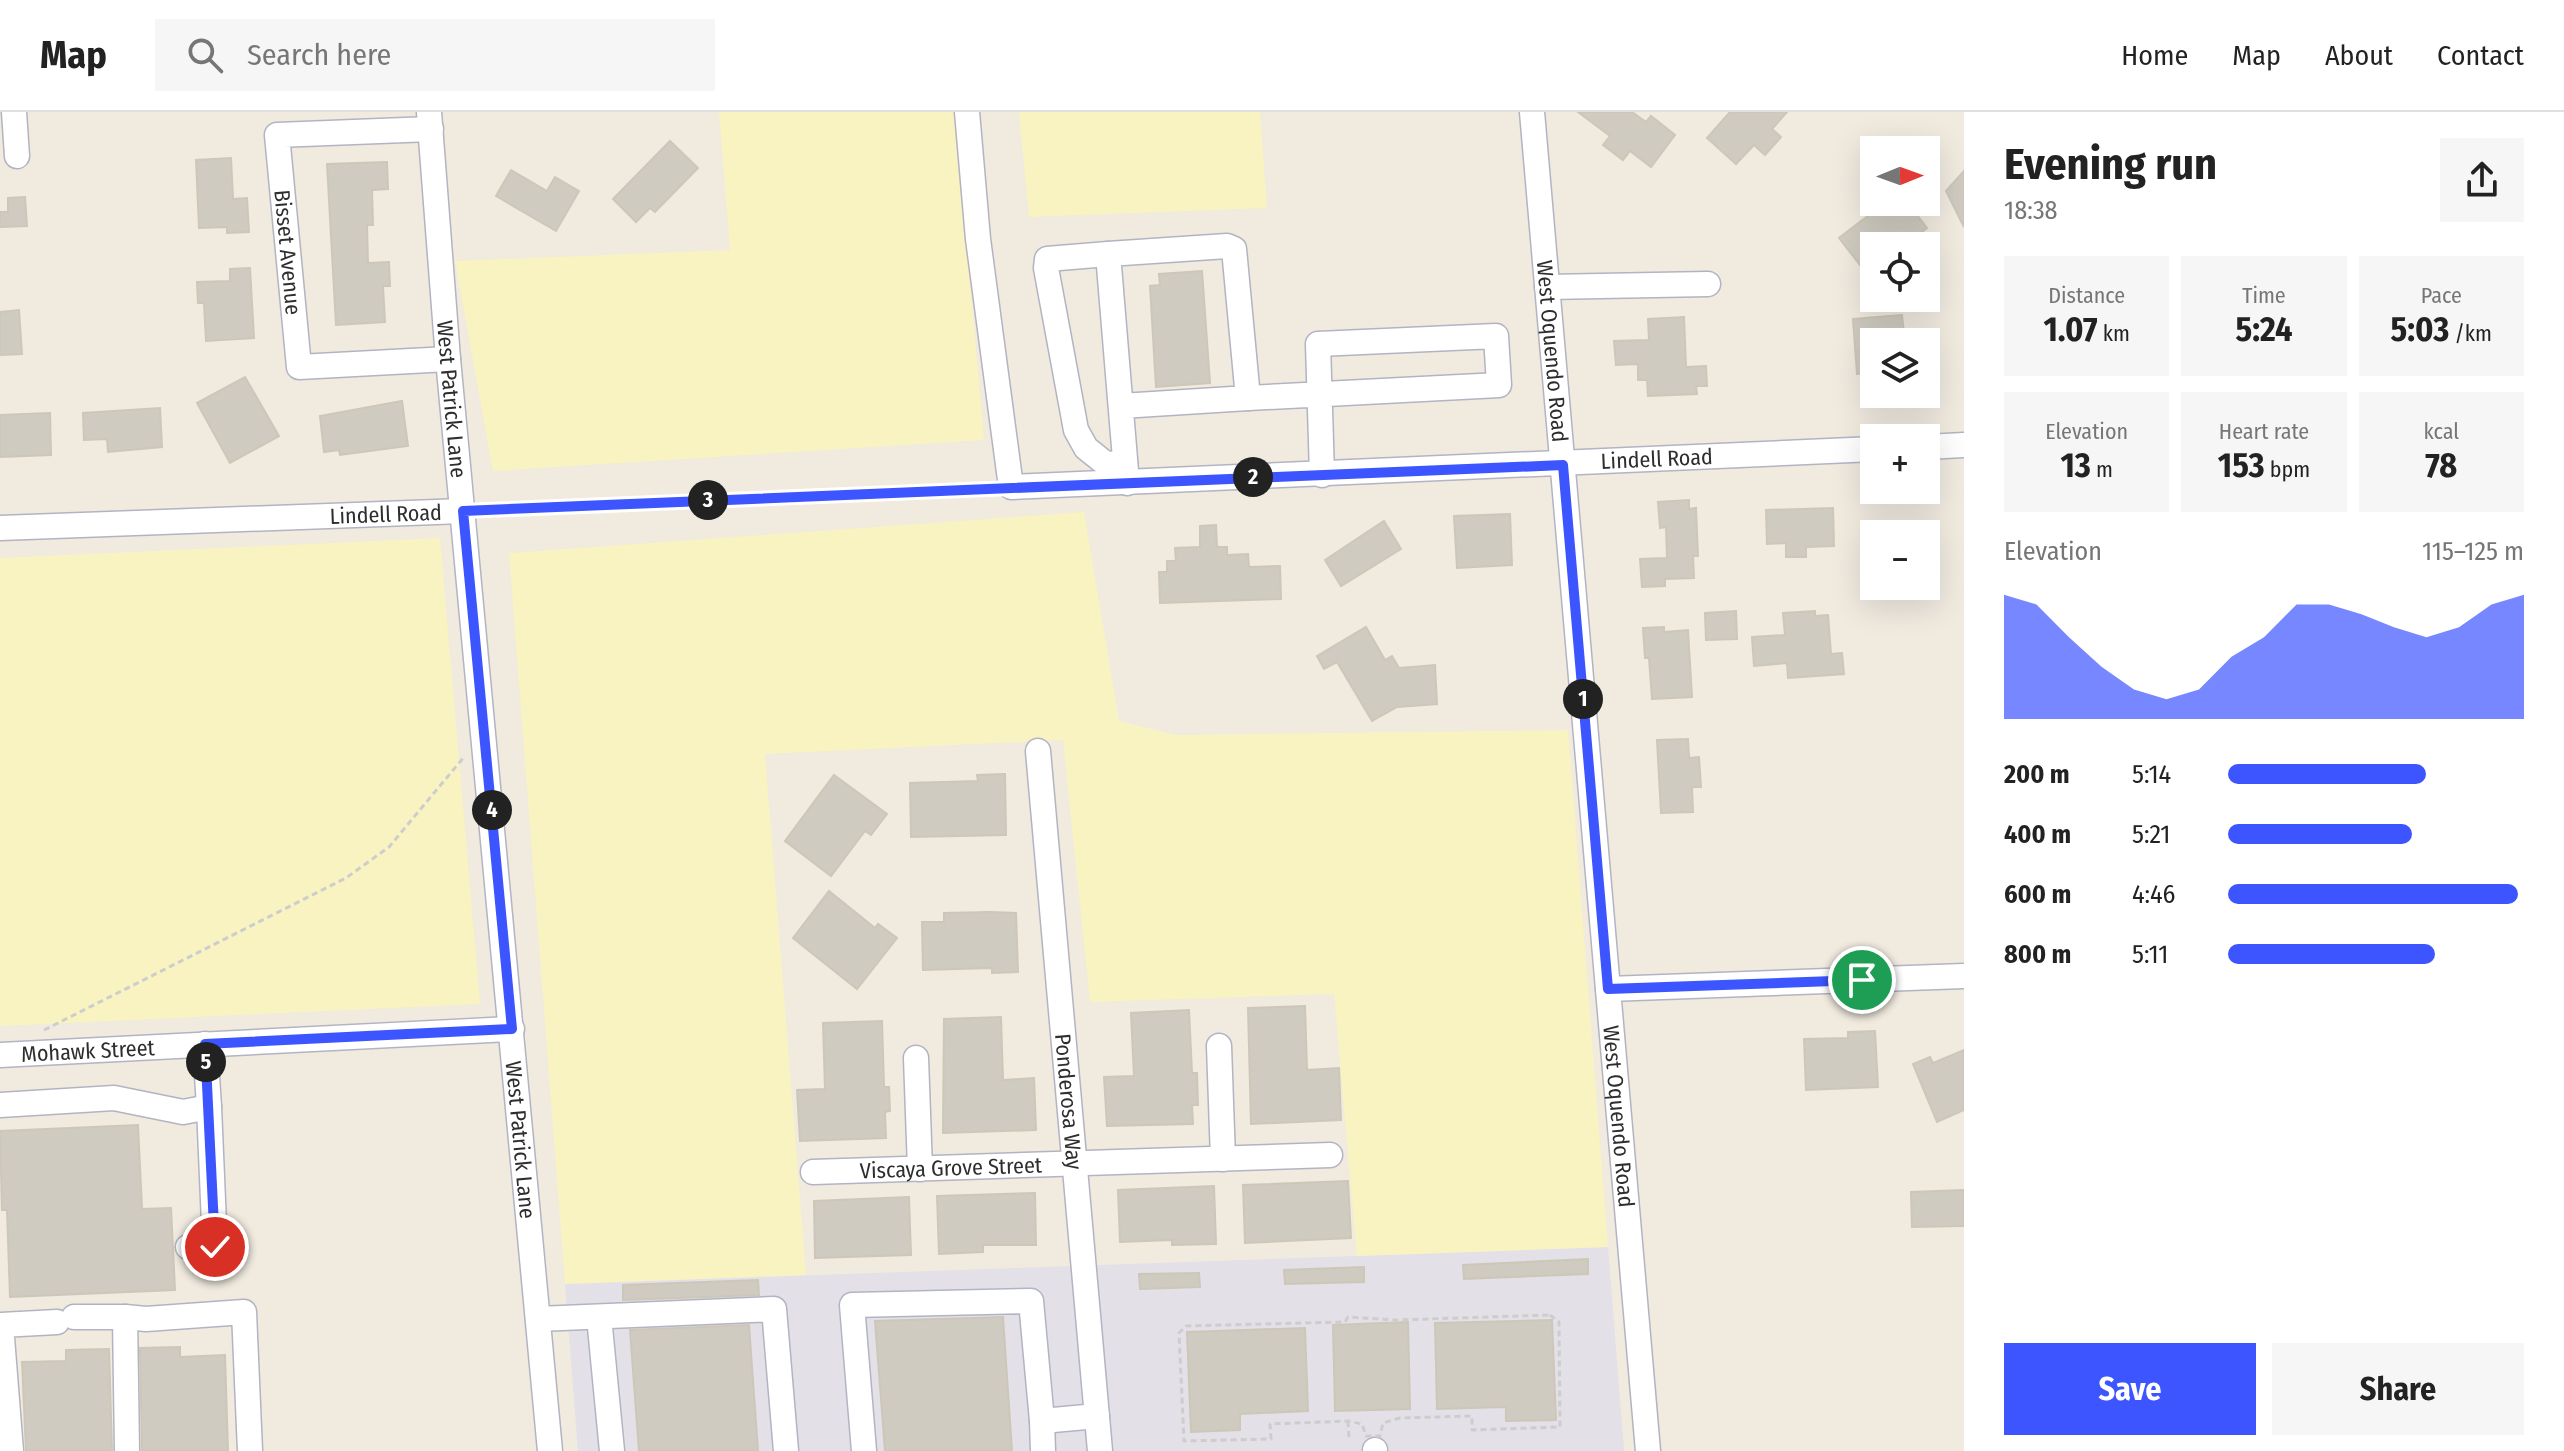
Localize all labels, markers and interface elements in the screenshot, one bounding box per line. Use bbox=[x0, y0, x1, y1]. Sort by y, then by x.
search box bbox=[155, 19, 715, 91]
text: Map bbox=[40, 32, 107, 78]
icon: search bbox=[183, 33, 227, 77]
text: Search here bbox=[247, 37, 391, 73]
text: Home bbox=[2121, 39, 2188, 72]
text: Map bbox=[2232, 39, 2281, 72]
text: About bbox=[2325, 39, 2393, 72]
text: Contact bbox=[2437, 39, 2524, 72]
north arrow bbox=[1860, 136, 1940, 216]
map controls bbox=[1860, 136, 1940, 600]
text: Evening run bbox=[2004, 138, 2217, 191]
button: share bbox=[2440, 138, 2524, 222]
street label: Bisset Avenue bbox=[269, 189, 307, 316]
text: 18:38 bbox=[2004, 195, 2058, 226]
button: locate bbox=[1860, 232, 1940, 312]
street label: West Oquendo Road bbox=[1531, 259, 1574, 443]
text: Distance bbox=[2048, 282, 2125, 309]
text: Time bbox=[2242, 282, 2286, 309]
text: Pace bbox=[2421, 282, 2462, 309]
text: 1.07 bbox=[2043, 309, 2098, 350]
text: 5:24 bbox=[2235, 309, 2293, 350]
text: 5:03 bbox=[2391, 309, 2449, 350]
street label: West Patrick Lane bbox=[432, 319, 473, 479]
text: km bbox=[2098, 320, 2130, 347]
text: /km bbox=[2449, 320, 2492, 347]
button: layers bbox=[1860, 328, 1940, 408]
text: Elevation bbox=[2045, 418, 2128, 445]
text: Heart rate bbox=[2219, 418, 2309, 445]
text: kcal bbox=[2424, 418, 2459, 445]
button: + bbox=[1860, 424, 1940, 504]
street label: Lindell Road bbox=[1600, 443, 1713, 475]
text: 13 bbox=[2060, 445, 2091, 486]
text: 153 bbox=[2218, 445, 2265, 486]
text: 78 bbox=[2425, 445, 2457, 486]
text: m bbox=[2091, 456, 2113, 483]
text: bpm bbox=[2265, 456, 2310, 483]
pin: 2 bbox=[1233, 457, 1273, 497]
text: 2 bbox=[1248, 463, 1258, 490]
pin: 3 bbox=[688, 480, 728, 520]
text: 3 bbox=[703, 486, 713, 513]
street label: Lindell Road bbox=[329, 498, 442, 529]
button: − bbox=[1860, 520, 1940, 600]
text: Elevation bbox=[2004, 536, 2102, 567]
text: 115–125 m bbox=[2422, 536, 2524, 567]
pin: 1 bbox=[1563, 679, 1603, 719]
text: 1 bbox=[1578, 685, 1588, 712]
text: 200 m bbox=[2004, 759, 2070, 790]
text: 5:14 bbox=[2132, 759, 2171, 790]
pin: 4 bbox=[472, 790, 512, 830]
text: 4 bbox=[486, 796, 498, 823]
text: 400 m bbox=[2004, 819, 2071, 850]
text: 5:21 bbox=[2132, 819, 2170, 850]
text: 600 m bbox=[2004, 879, 2071, 910]
text: 4:46 bbox=[2132, 879, 2175, 910]
text: 800 m bbox=[2004, 939, 2071, 970]
text: 5:11 bbox=[2132, 939, 2168, 970]
pin bbox=[1828, 946, 1896, 1014]
icon: arrive bbox=[1840, 958, 1884, 1002]
street label: West Oquendo Road bbox=[1598, 1024, 1640, 1208]
street label: Ponderosa Way bbox=[1050, 1032, 1089, 1171]
street label: Mohawk Street bbox=[21, 1034, 156, 1067]
pin: 5 bbox=[186, 1042, 226, 1082]
text: 5 bbox=[201, 1048, 211, 1075]
street label: West Patrick Lane bbox=[500, 1060, 542, 1220]
street label: Viscaya Grove Street bbox=[859, 1151, 1043, 1184]
pin bbox=[181, 1213, 249, 1281]
icon: check bbox=[193, 1225, 237, 1269]
button: Save bbox=[2004, 1343, 2256, 1435]
button: Share bbox=[2272, 1343, 2524, 1435]

